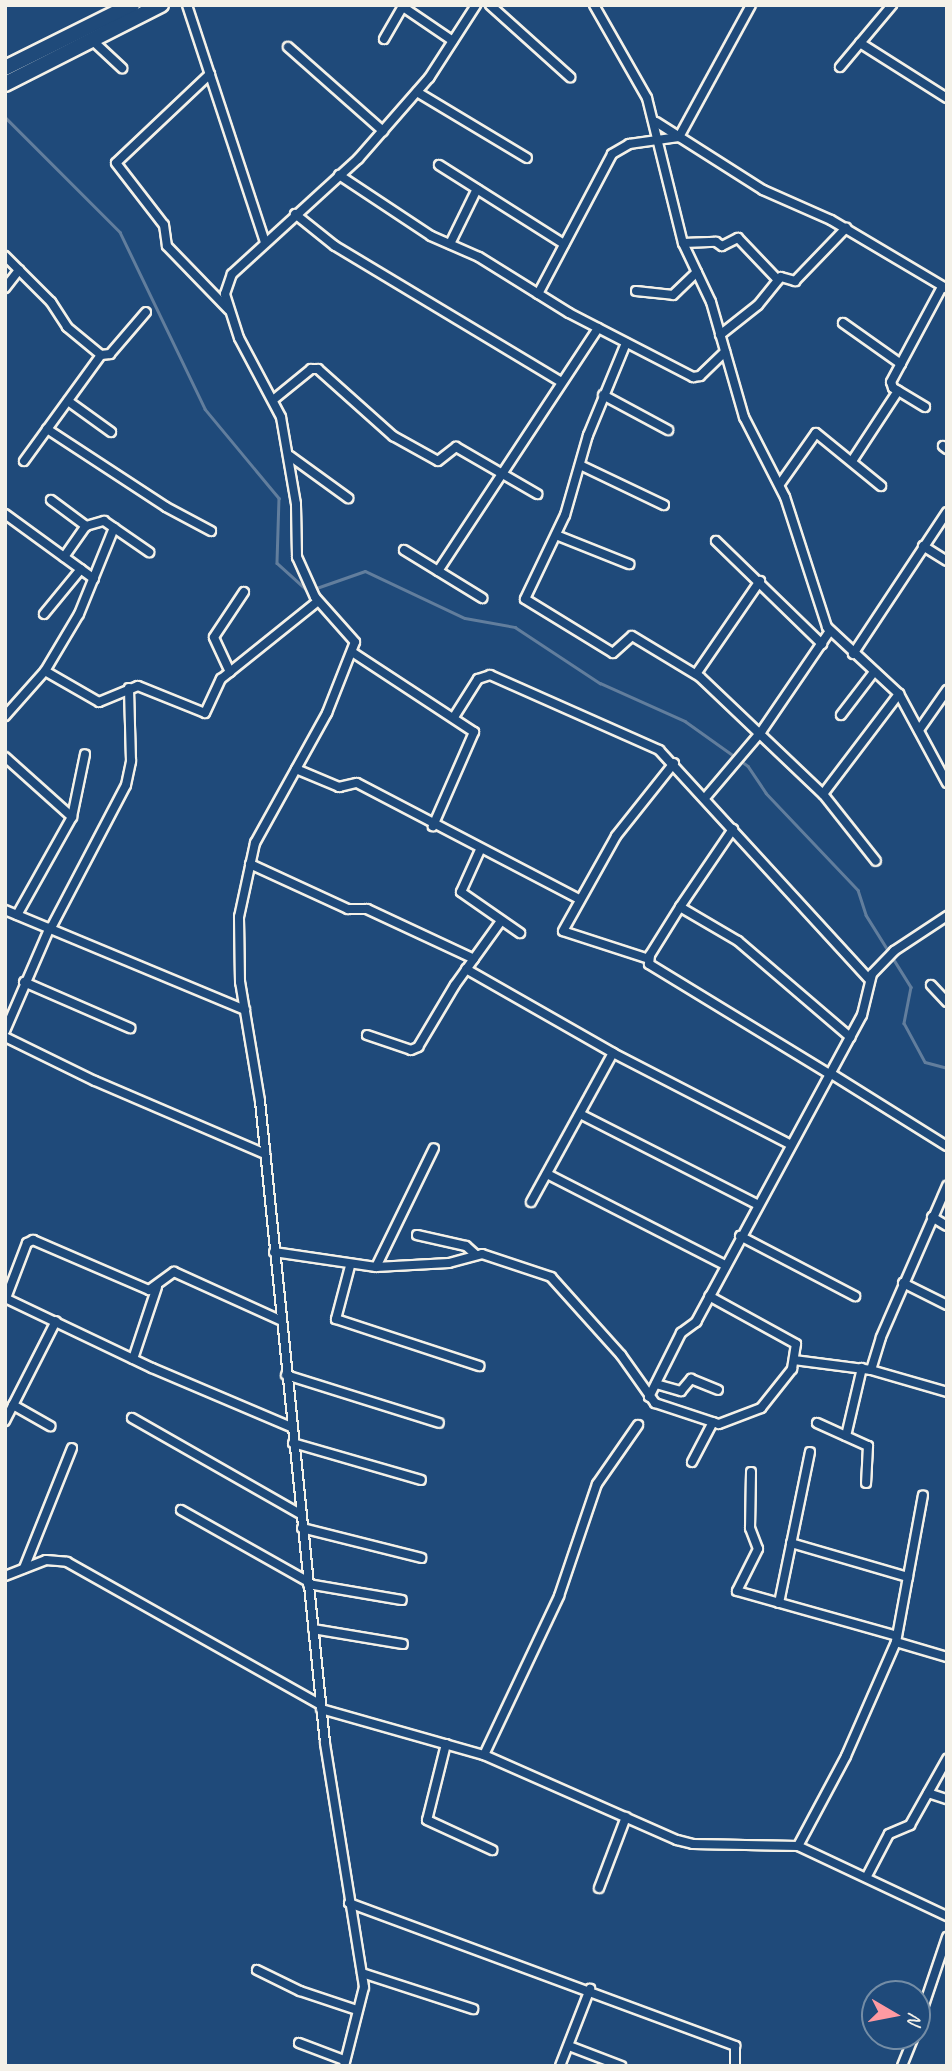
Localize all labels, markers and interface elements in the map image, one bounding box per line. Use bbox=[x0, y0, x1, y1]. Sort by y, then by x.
north arrow bbox=[861, 1980, 931, 2050]
text: N bbox=[902, 2010, 928, 2026]

